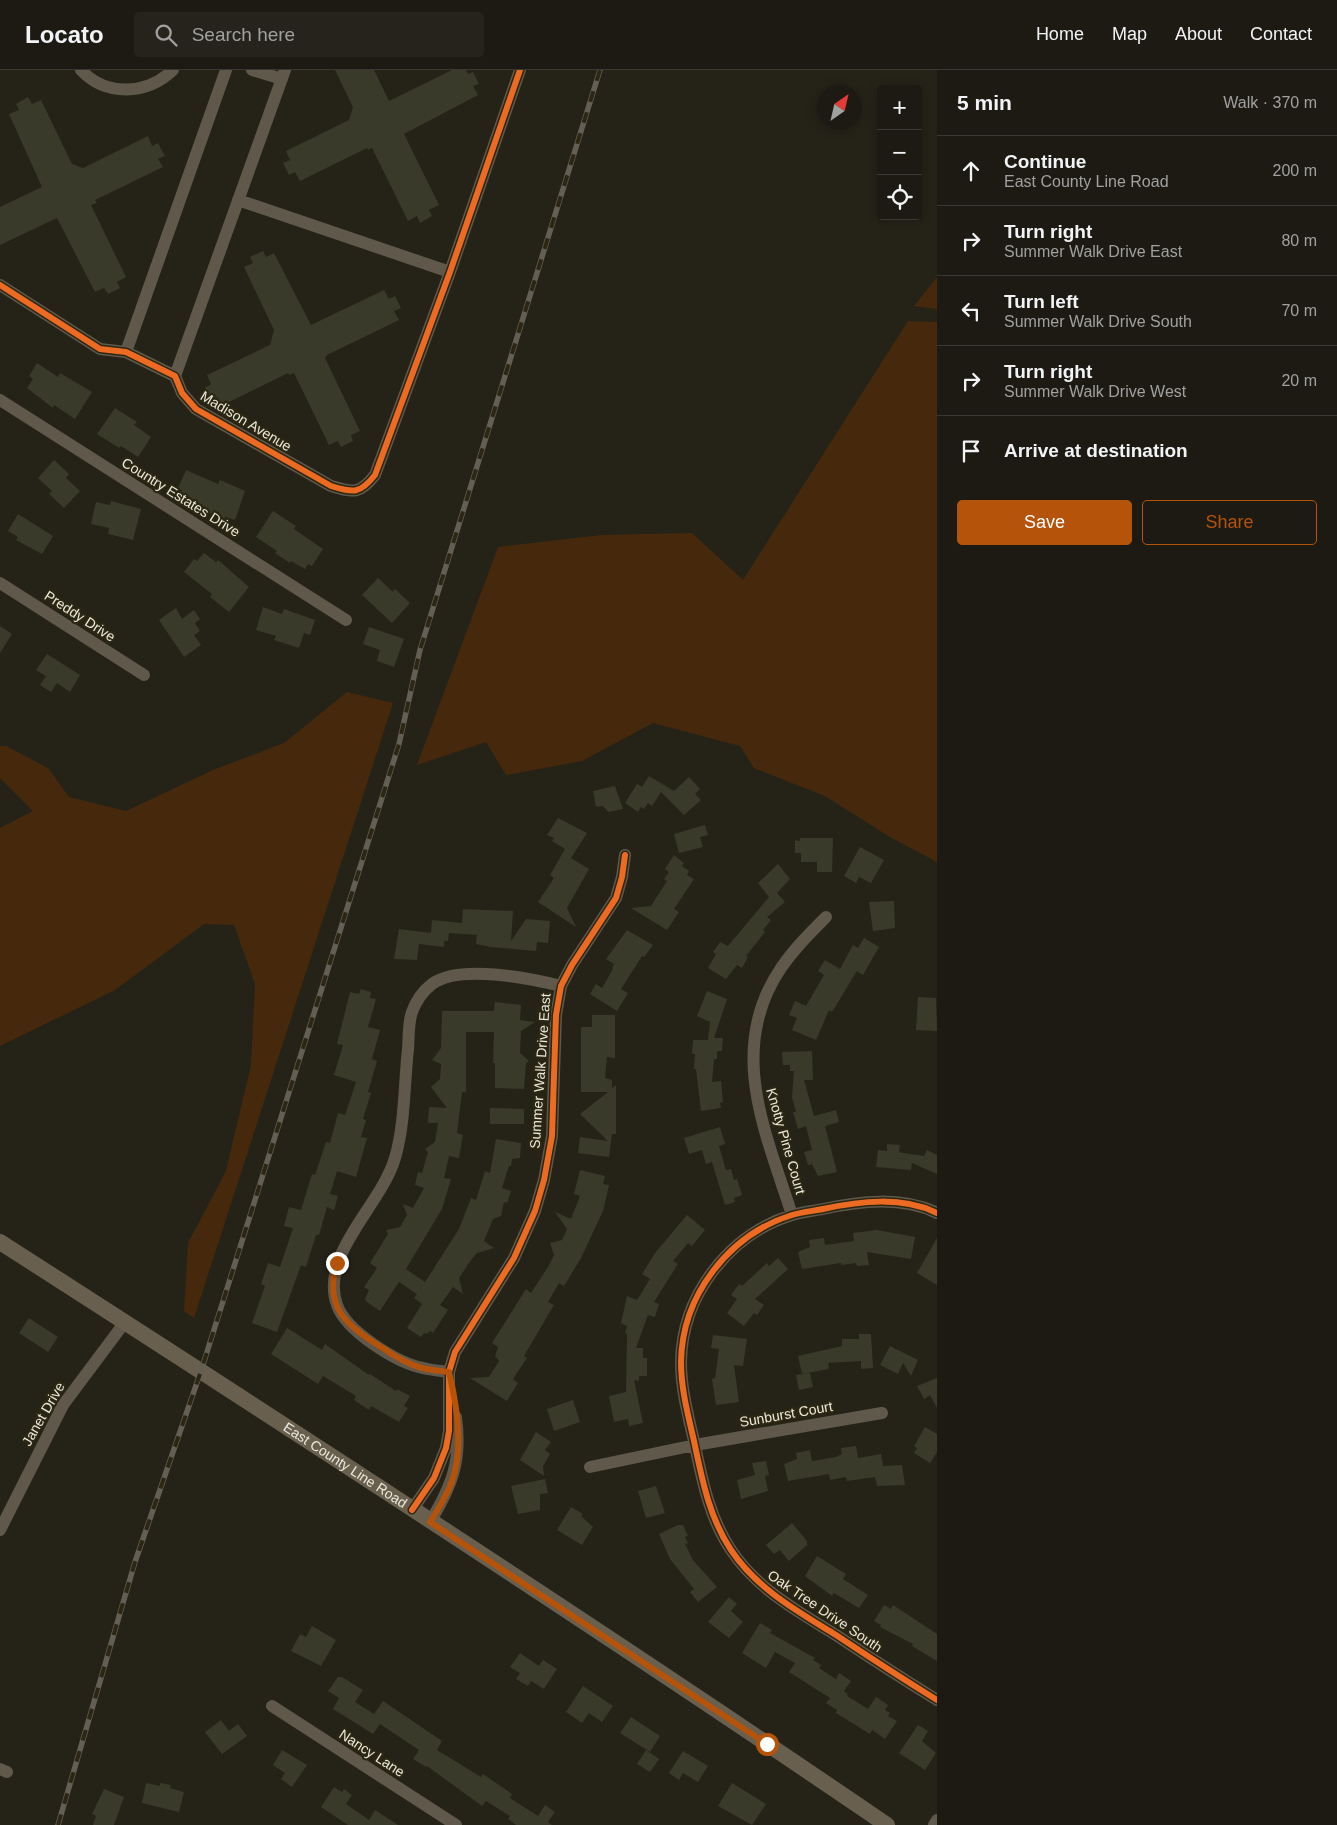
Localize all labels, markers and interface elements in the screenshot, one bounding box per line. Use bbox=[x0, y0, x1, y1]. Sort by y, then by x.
search box bbox=[134, 12, 484, 57]
text: Locato bbox=[25, 21, 104, 48]
icon: search bbox=[152, 21, 180, 49]
text: Search here bbox=[192, 24, 295, 45]
text: Home bbox=[1036, 24, 1084, 44]
text: Map bbox=[1112, 24, 1147, 44]
text: About bbox=[1175, 24, 1222, 44]
text: Contact bbox=[1250, 24, 1312, 44]
north arrow bbox=[817, 85, 862, 130]
map controls bbox=[877, 85, 922, 220]
button: + bbox=[877, 85, 922, 130]
text: 5 min bbox=[957, 91, 1012, 114]
text: Walk · 370 m bbox=[1223, 94, 1317, 111]
button: − bbox=[877, 130, 922, 175]
text: Continue bbox=[1004, 151, 1086, 172]
icon: ahead bbox=[957, 157, 985, 185]
text: 200 m bbox=[1273, 162, 1317, 179]
text: East County Line Road bbox=[1004, 173, 1169, 190]
button: locate bbox=[877, 175, 922, 220]
text: Turn right bbox=[1004, 221, 1092, 242]
icon: right bbox=[957, 227, 985, 255]
text: 80 m bbox=[1281, 232, 1317, 249]
text: Summer Walk Drive East bbox=[1004, 243, 1182, 260]
text: Turn left bbox=[1004, 291, 1079, 312]
icon: left bbox=[957, 297, 985, 325]
text: 70 m bbox=[1281, 302, 1317, 319]
text: Summer Walk Drive South bbox=[1004, 313, 1192, 330]
text: Turn right bbox=[1004, 361, 1092, 382]
icon: right bbox=[957, 367, 985, 395]
text: 20 m bbox=[1281, 372, 1317, 389]
text: Summer Walk Drive West bbox=[1004, 383, 1186, 400]
street label: Madison Avenue bbox=[198, 388, 295, 455]
icon: arrive bbox=[957, 437, 985, 465]
text: Arrive at destination bbox=[1004, 440, 1188, 461]
street label: Country Estates Drive bbox=[119, 454, 243, 540]
button: Save bbox=[957, 500, 1132, 545]
button: Share bbox=[1142, 500, 1317, 545]
street label: Preddy Drive bbox=[42, 587, 118, 645]
street label: Summer Walk Drive East bbox=[527, 993, 553, 1149]
street label: Knotty Pine Court bbox=[763, 1086, 809, 1196]
route end bbox=[326, 1252, 349, 1275]
street label: Janet Drive bbox=[18, 1379, 68, 1449]
street label: Sunburst Court bbox=[738, 1398, 834, 1430]
street label: East County Line Road bbox=[281, 1419, 410, 1511]
street label: Oak Tree Drive South bbox=[765, 1567, 885, 1655]
street label: Nancy Lane bbox=[336, 1726, 408, 1780]
route start bbox=[756, 1733, 779, 1756]

